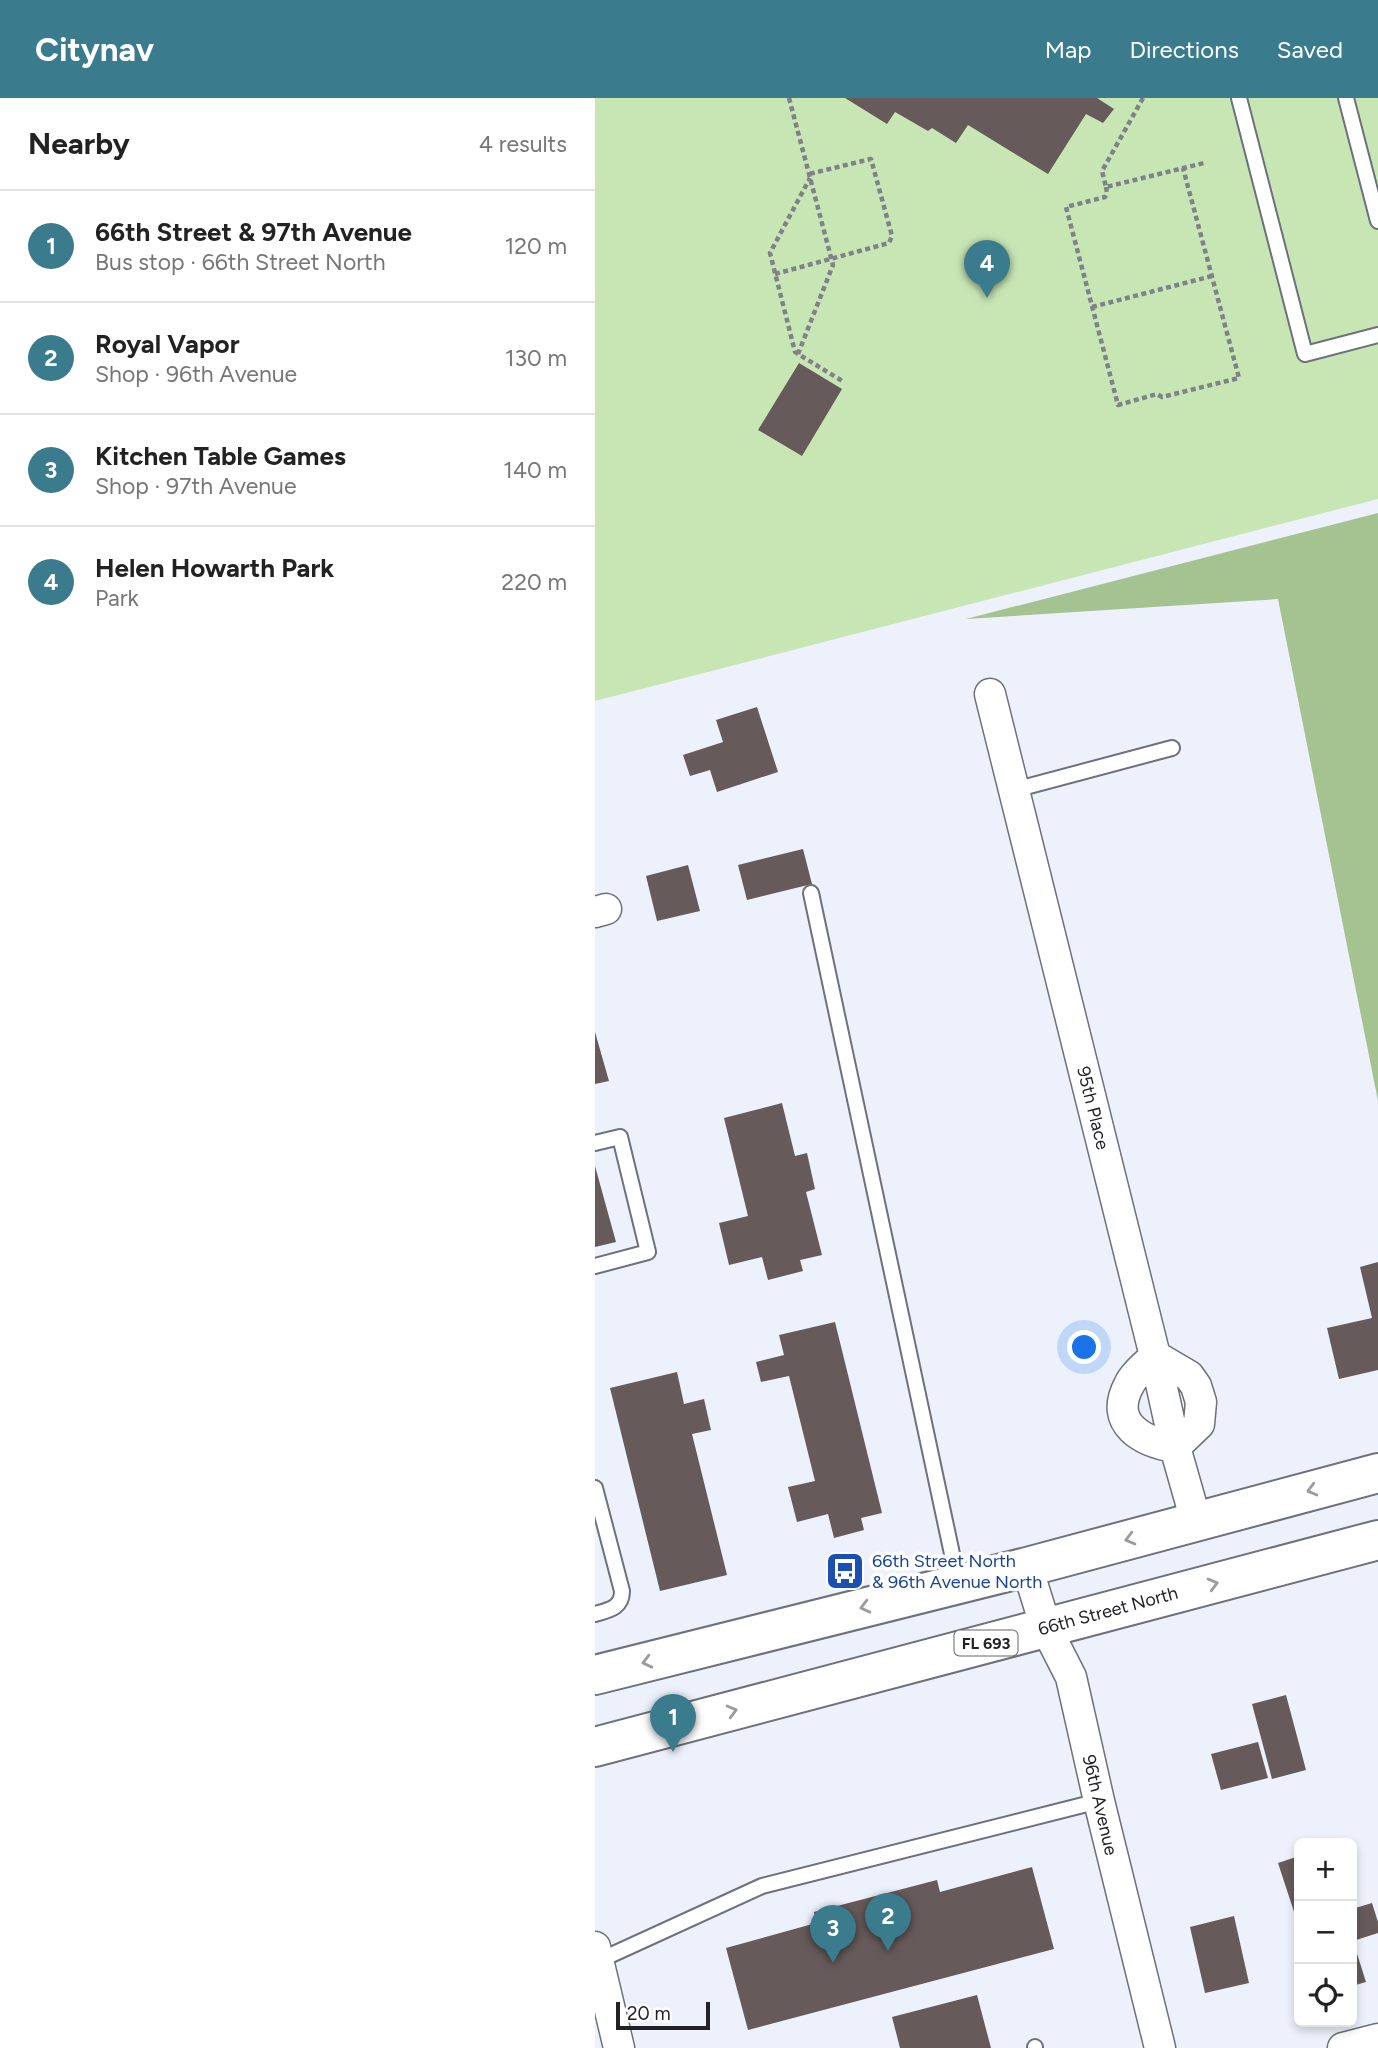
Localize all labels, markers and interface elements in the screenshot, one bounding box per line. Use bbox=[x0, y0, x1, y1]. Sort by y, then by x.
text: Citynav bbox=[35, 30, 154, 69]
text: Map bbox=[1045, 35, 1091, 64]
text: Directions bbox=[1129, 35, 1239, 64]
text: Saved bbox=[1277, 35, 1343, 64]
text: Nearby bbox=[28, 125, 130, 162]
text: 4 results bbox=[479, 130, 567, 158]
text: 66th Street & 97th Avenue bbox=[95, 216, 412, 248]
text: 1 bbox=[46, 232, 56, 260]
text: 120 m bbox=[505, 232, 567, 260]
pin: 4 bbox=[964, 240, 1010, 298]
text: Bus stop · 66th Street North bbox=[95, 248, 386, 276]
text: Royal Vapor bbox=[95, 328, 239, 360]
text: 2 bbox=[44, 344, 58, 372]
text: 130 m bbox=[505, 344, 567, 372]
text: Shop · 96th Avenue bbox=[95, 360, 297, 388]
text: Kitchen Table Games bbox=[95, 440, 346, 472]
text: 3 bbox=[45, 456, 57, 484]
text: 140 m bbox=[503, 456, 567, 484]
text: Shop · 97th Avenue bbox=[95, 472, 296, 500]
text: Helen Howarth Park bbox=[95, 552, 334, 584]
text: 4 bbox=[44, 568, 58, 596]
text: 220 m bbox=[501, 568, 567, 596]
text: Park bbox=[95, 584, 139, 612]
street label: 95th Place bbox=[1072, 1064, 1114, 1152]
your location bbox=[1067, 1330, 1101, 1364]
one-way arrow bbox=[1306, 1482, 1318, 1497]
one-way arrow bbox=[1124, 1531, 1136, 1545]
bus stop icon: 66th Street North & 96th Avenue North bbox=[824, 1550, 866, 1592]
place label: 66th Street North & 96th Avenue North bbox=[872, 1550, 1042, 1593]
one-way arrow bbox=[1206, 1578, 1218, 1592]
street label: 66th Street North bbox=[1036, 1582, 1180, 1640]
one-way arrow bbox=[860, 1599, 872, 1613]
road number: FL 693 bbox=[955, 1630, 1017, 1656]
one-way arrow bbox=[641, 1654, 653, 1668]
pin: 1 bbox=[650, 1694, 696, 1752]
one-way arrow bbox=[726, 1705, 738, 1719]
street label: 96th Avenue bbox=[1078, 1753, 1122, 1858]
map controls bbox=[1294, 1838, 1357, 2027]
button: + bbox=[1294, 1838, 1357, 1901]
pin: 2 bbox=[865, 1893, 911, 1951]
button: − bbox=[1294, 1901, 1357, 1964]
pin: 3 bbox=[810, 1905, 856, 1963]
button: locate bbox=[1294, 1964, 1357, 2027]
scale bar bbox=[616, 1999, 711, 2031]
text: 20 m bbox=[627, 2002, 671, 2025]

